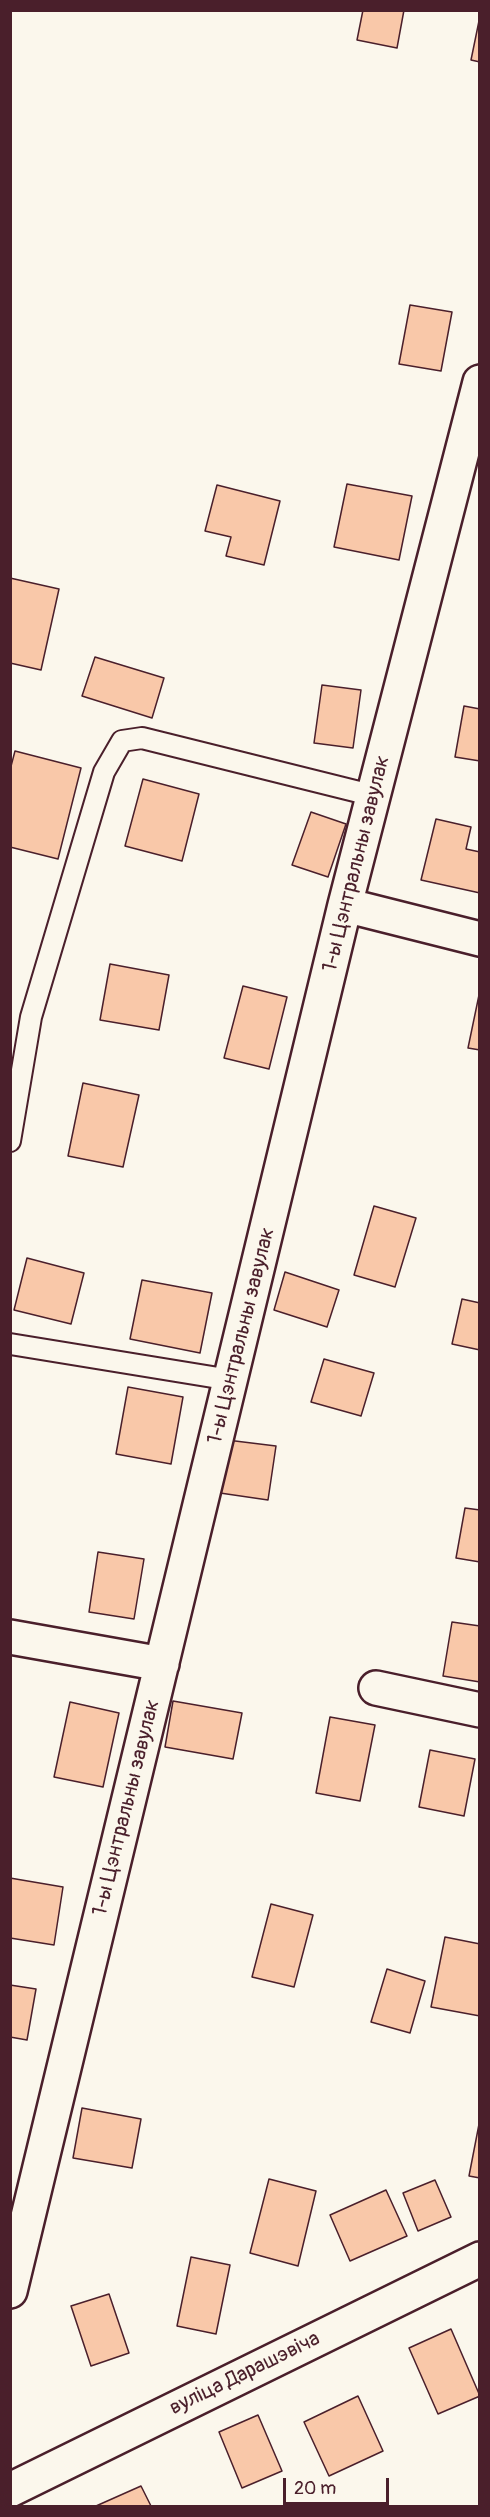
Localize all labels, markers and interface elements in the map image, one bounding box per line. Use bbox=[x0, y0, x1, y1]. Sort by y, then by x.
street label: 1-ы Цэнтральны завулак bbox=[318, 753, 396, 975]
street label: 1-ы Цэнтральны завулак bbox=[203, 1225, 281, 1447]
street label: 1-ы Цэнтральны завулак bbox=[88, 1697, 166, 1919]
street label: вуліца Дарашэвіча bbox=[166, 2327, 324, 2421]
scale bar bbox=[286, 2466, 392, 2504]
text: 20 m bbox=[294, 2477, 336, 2500]

